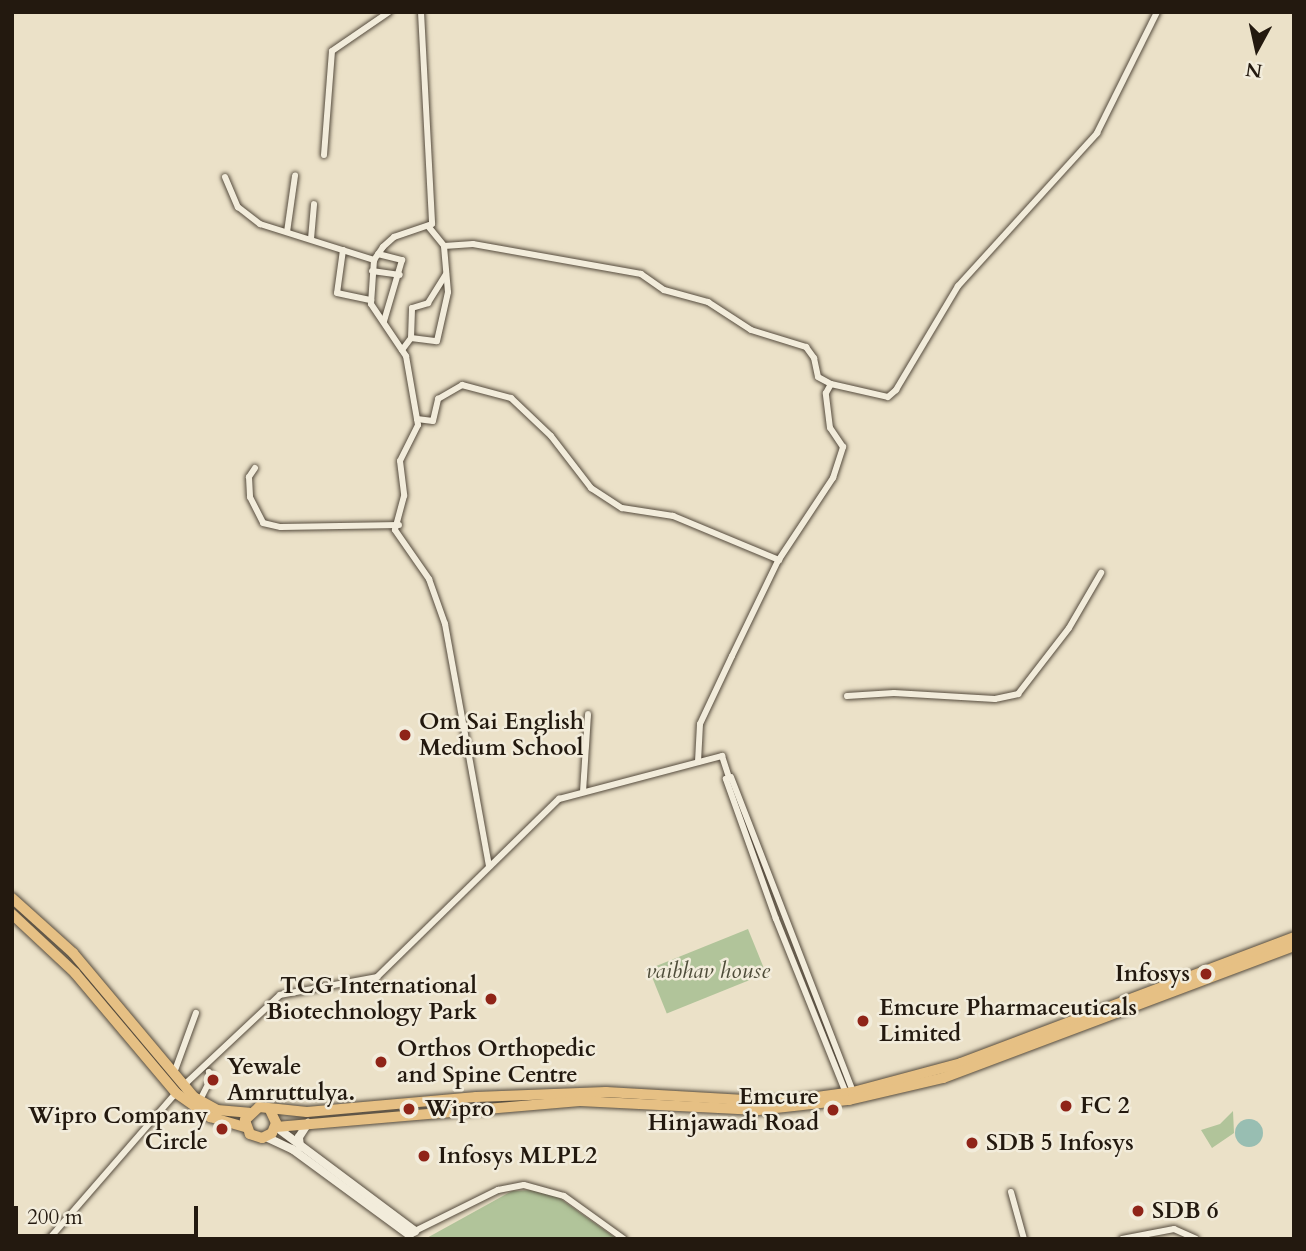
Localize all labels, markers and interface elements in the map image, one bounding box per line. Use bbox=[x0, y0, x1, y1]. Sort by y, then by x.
north arrow bbox=[1222, 14, 1292, 84]
text: N bbox=[1244, 56, 1264, 84]
place label: Om Sai English Medium School bbox=[419, 708, 584, 762]
marker: Om Sai English Medium School bbox=[397, 727, 413, 743]
park label: vaibhav house bbox=[646, 957, 770, 985]
place label: Infosys bbox=[1115, 960, 1190, 988]
marker: Infosys bbox=[1196, 964, 1216, 984]
place label: TCG International Biotechnology Park bbox=[266, 972, 477, 1026]
marker: TCG International Biotechnology Park bbox=[483, 991, 499, 1007]
place label: Emcure Pharmaceuticals Limited bbox=[879, 994, 1137, 1048]
marker: Emcure Pharmaceuticals Limited bbox=[853, 1011, 873, 1031]
place label: Orthos Orthopedic and Spine Centre bbox=[397, 1035, 596, 1089]
marker: Orthos Orthopedic and Spine Centre bbox=[371, 1052, 391, 1072]
place label: Yewale Amruttulya. bbox=[227, 1053, 355, 1107]
marker: Yewale Amruttulya. bbox=[205, 1072, 221, 1088]
place label: Emcure Hinjawadi Road bbox=[648, 1083, 819, 1137]
place label: FC 2 bbox=[1080, 1092, 1129, 1120]
place label: Wipro bbox=[425, 1095, 494, 1123]
marker: FC 2 bbox=[1058, 1098, 1074, 1114]
marker: Wipro bbox=[399, 1099, 419, 1119]
place label: Wipro Company Circle bbox=[28, 1102, 208, 1156]
marker: Emcure Hinjawadi Road bbox=[825, 1102, 841, 1118]
marker: Wipro Company Circle bbox=[214, 1121, 230, 1137]
place label: SDB 5 Infosys bbox=[986, 1129, 1134, 1157]
marker: SDB 5 Infosys bbox=[964, 1135, 980, 1151]
place label: Infosys MLPL2 bbox=[438, 1142, 597, 1170]
marker: Infosys MLPL2 bbox=[416, 1148, 432, 1164]
scale bar bbox=[18, 1192, 201, 1236]
place label: SDB 6 bbox=[1152, 1197, 1219, 1225]
text: 200 m bbox=[27, 1203, 83, 1232]
marker: SDB 6 bbox=[1130, 1203, 1146, 1219]

